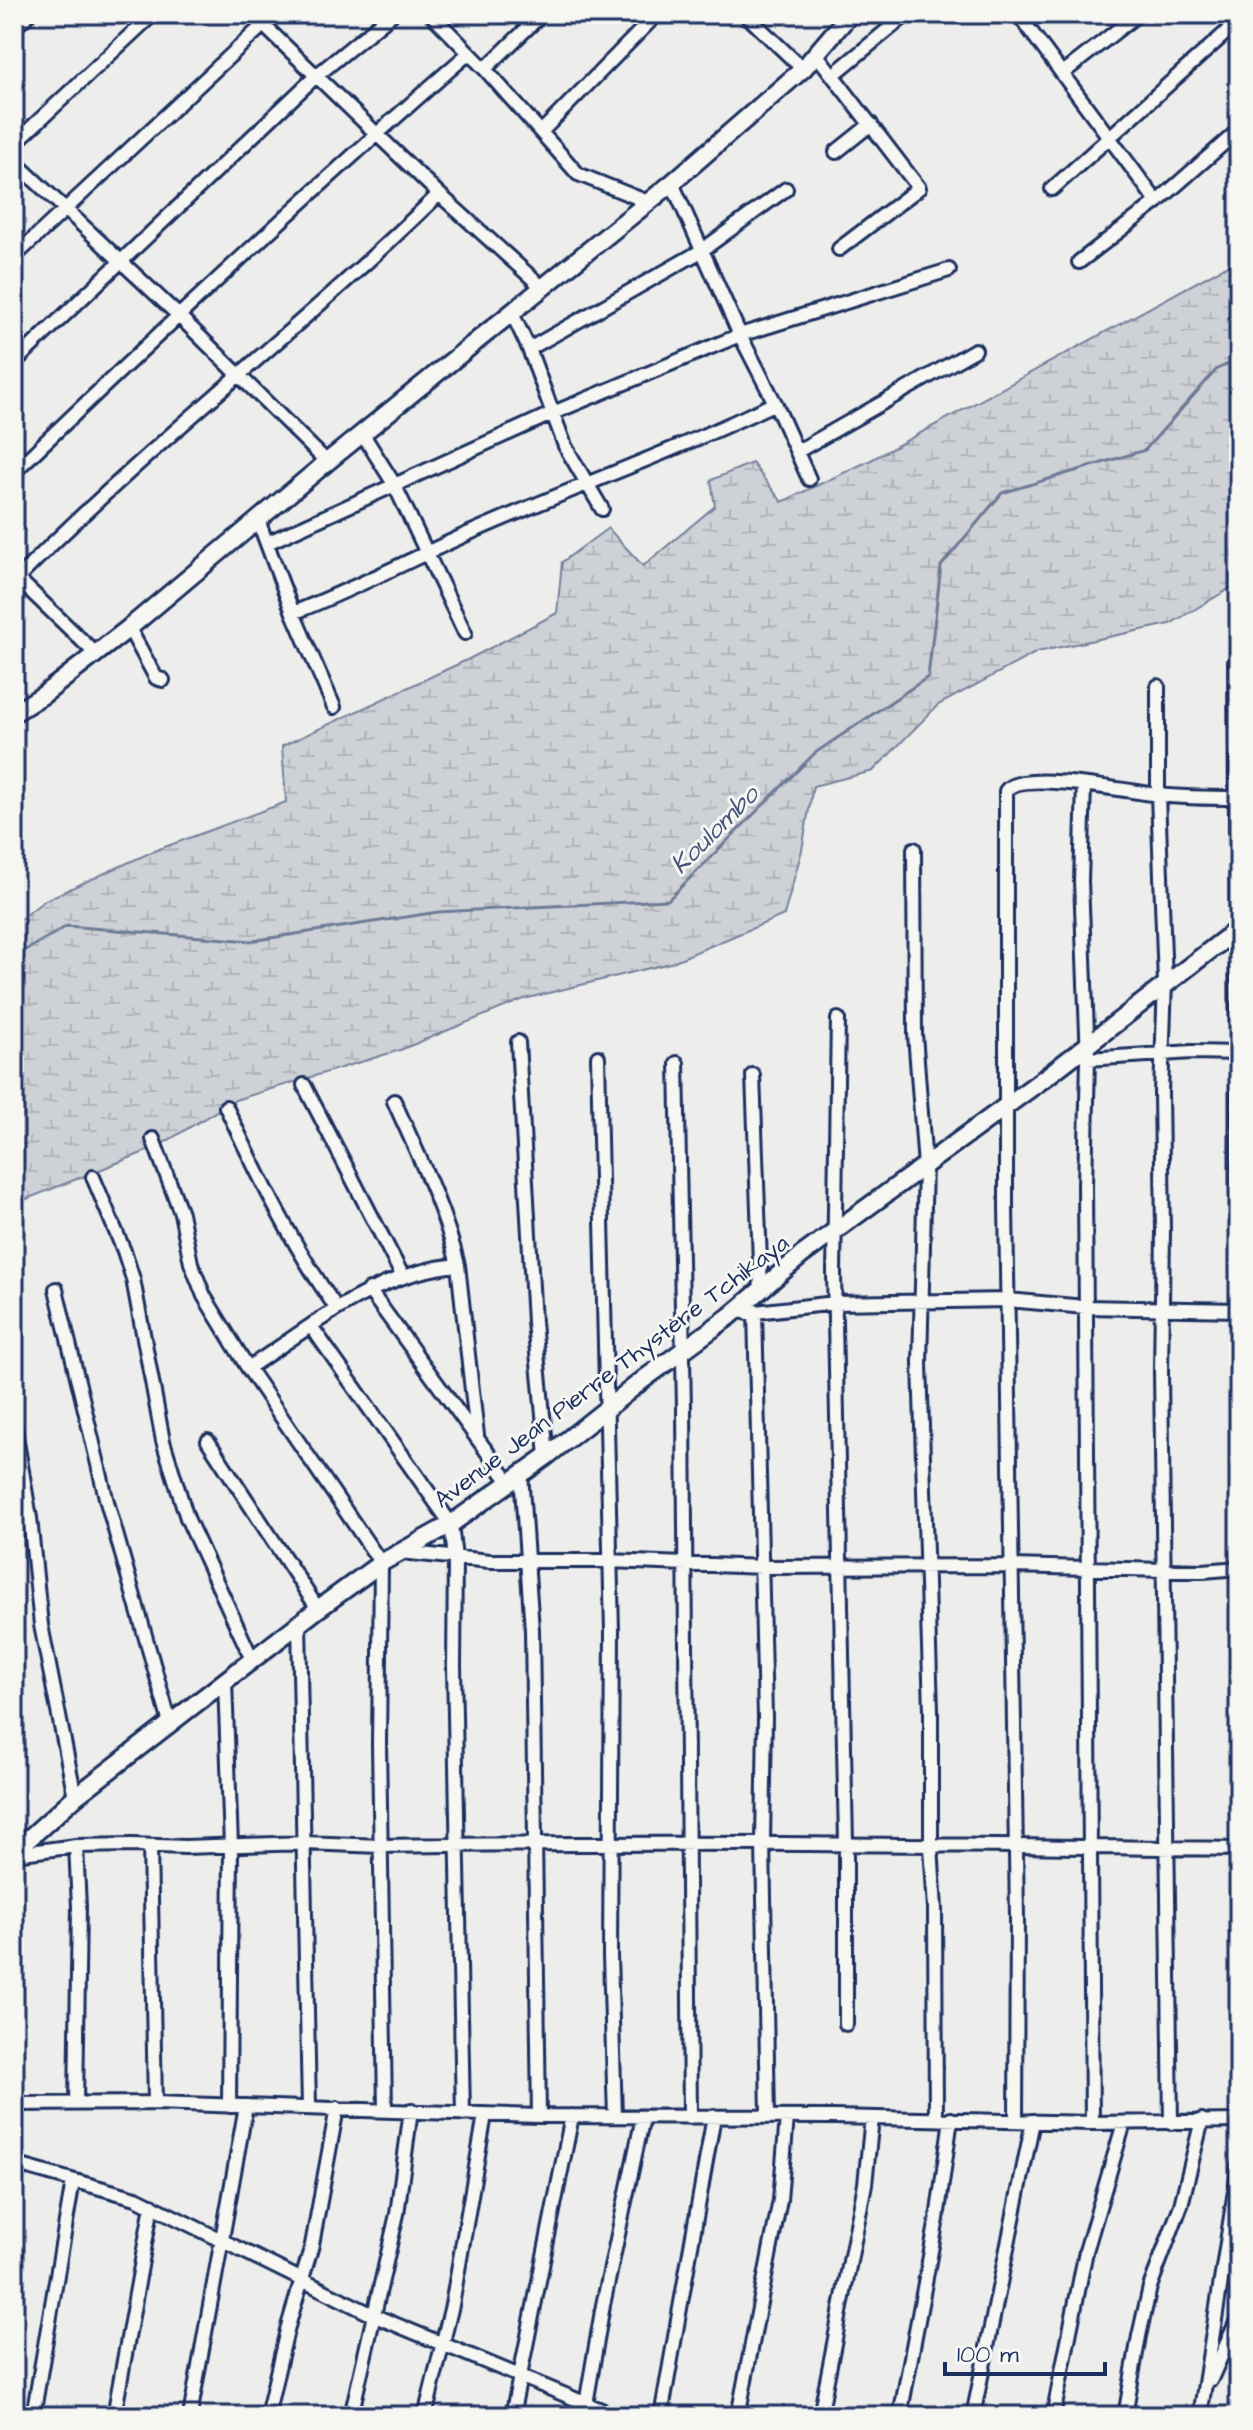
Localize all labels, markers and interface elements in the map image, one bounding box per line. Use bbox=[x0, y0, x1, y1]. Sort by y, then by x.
water label: Koulombo bbox=[662, 776, 769, 882]
street label: Avenue Jean Pierre Thystère Tchikaya bbox=[427, 1227, 797, 1518]
scale bar bbox=[945, 2326, 1105, 2376]
text: 100 m bbox=[957, 2338, 1019, 2372]

